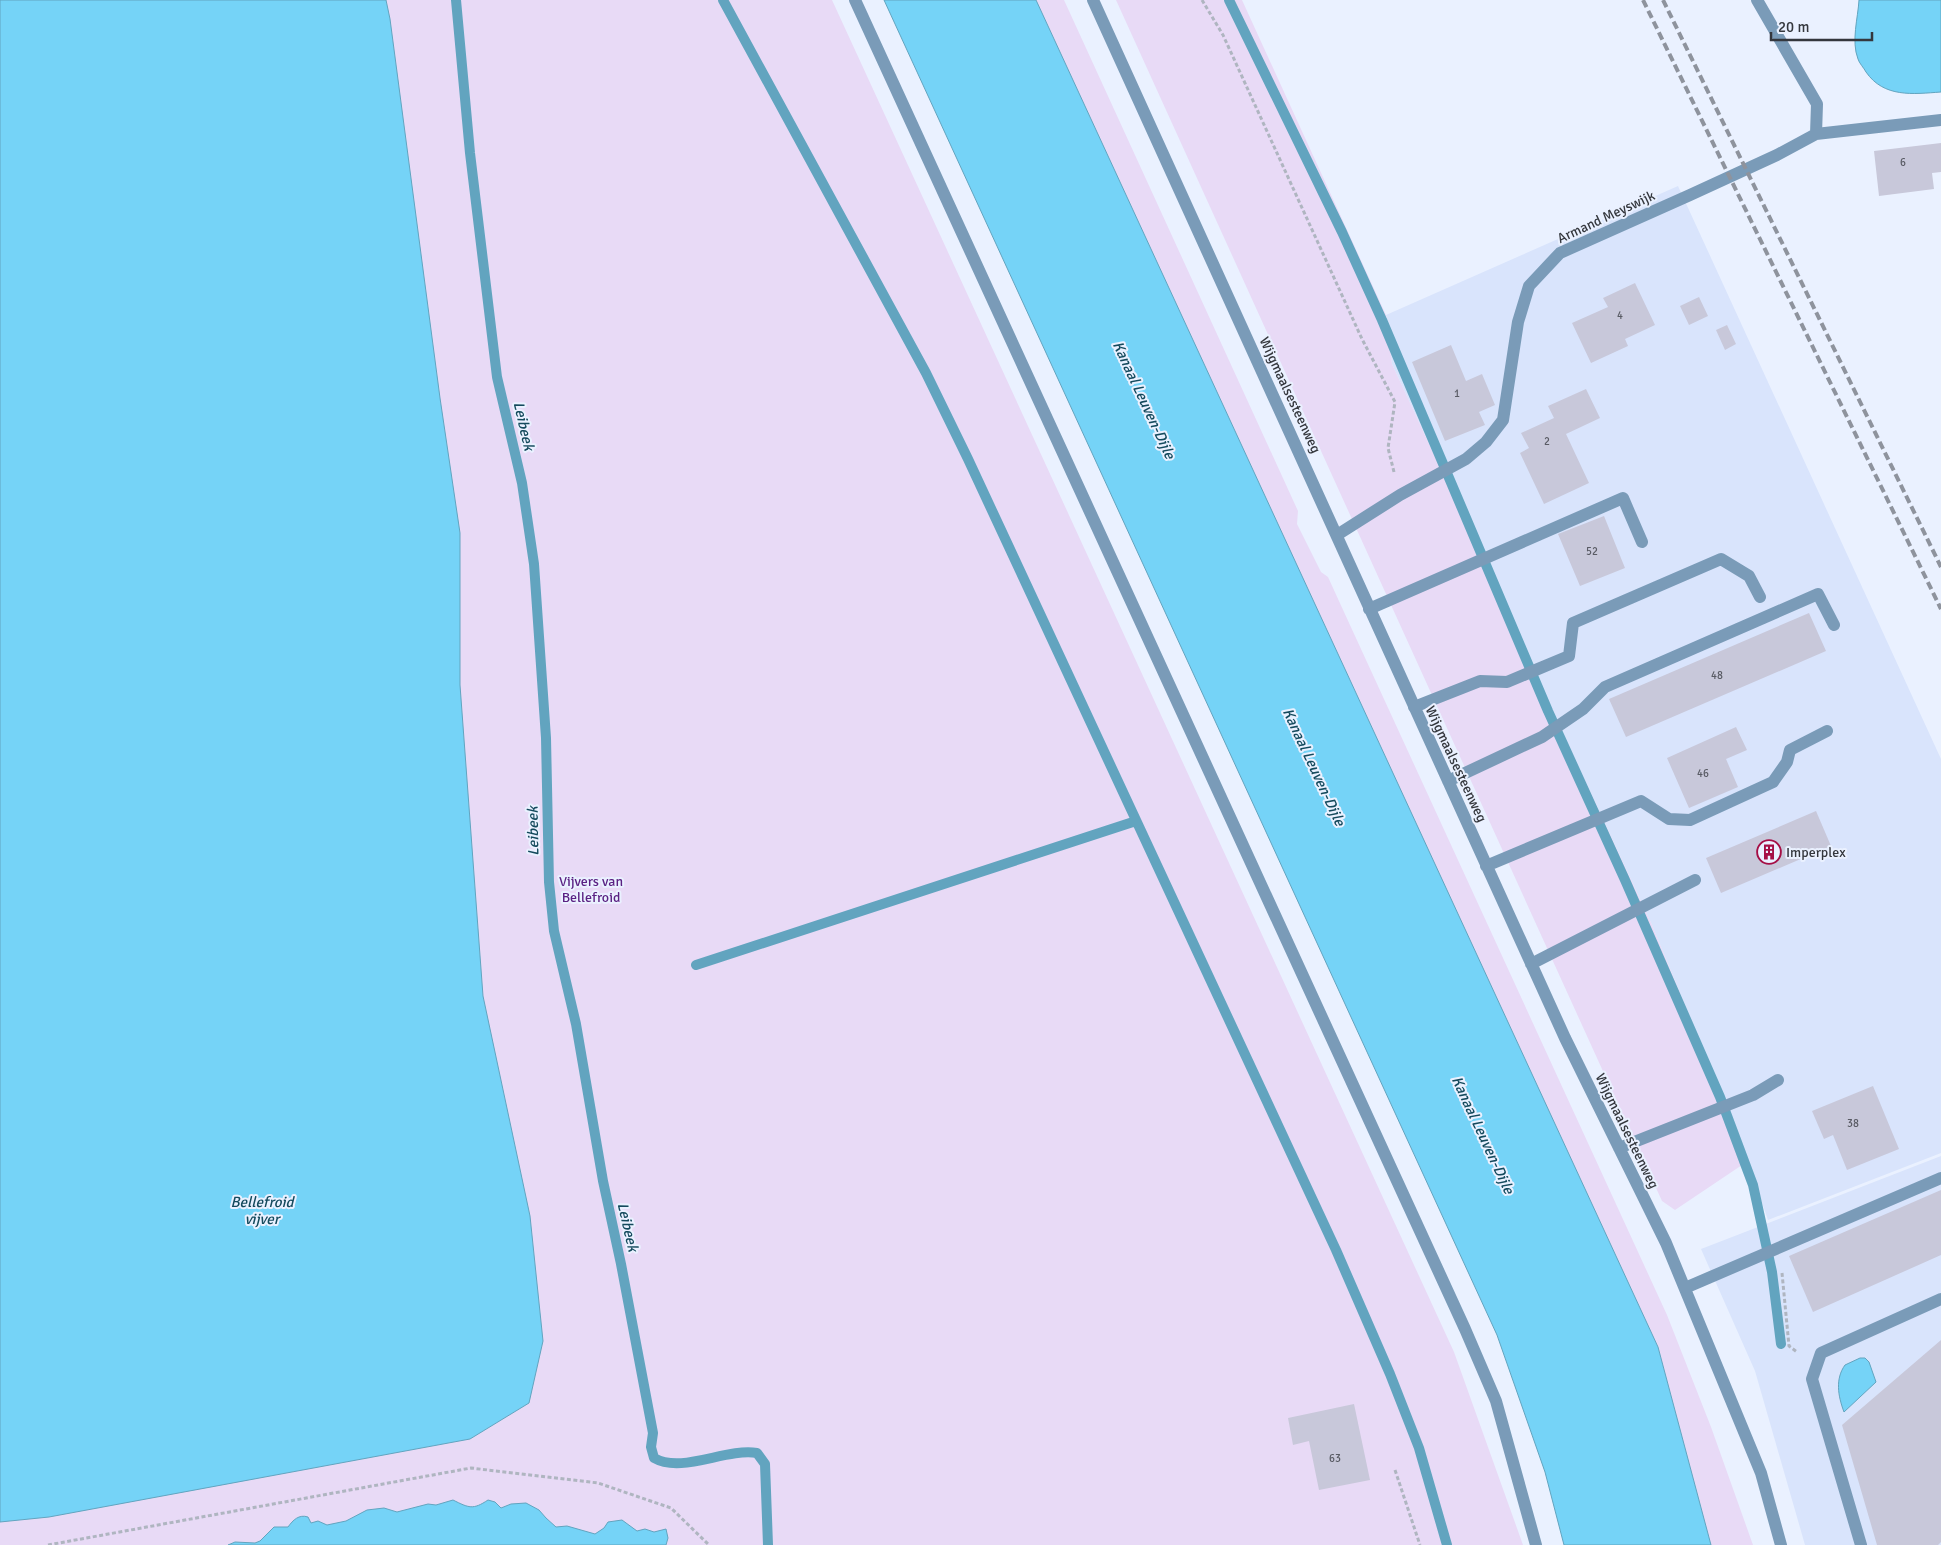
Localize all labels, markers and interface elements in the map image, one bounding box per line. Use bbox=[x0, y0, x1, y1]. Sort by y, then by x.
scale bar bbox=[1771, 10, 1872, 42]
text: 20 m bbox=[1778, 18, 1809, 36]
house number: 6 bbox=[1900, 156, 1906, 169]
street label: Armand Meyswijk bbox=[1554, 187, 1658, 247]
house number: 4 bbox=[1617, 309, 1623, 322]
street label: Wijgmaalsesteenweg bbox=[1256, 334, 1324, 456]
water label: Kanaal Leuven-Dijle bbox=[1109, 338, 1180, 463]
house number: 1 bbox=[1454, 387, 1460, 400]
water label: Leibeek bbox=[510, 400, 539, 454]
house number: 2 bbox=[1544, 435, 1550, 448]
house number: 52 bbox=[1586, 545, 1598, 558]
house number: 48 bbox=[1711, 669, 1723, 682]
street label: Wijgmaalsesteenweg bbox=[1422, 703, 1490, 825]
water label: Kanaal Leuven-Dijle bbox=[1279, 705, 1350, 830]
house number: 46 bbox=[1697, 767, 1709, 780]
water label: Leibeek bbox=[524, 805, 542, 856]
building icon: Imperplex bbox=[1756, 839, 1782, 865]
place label: Imperplex bbox=[1786, 844, 1846, 861]
park label: Vijvers van Bellefroid bbox=[559, 873, 623, 906]
street label: Wijgmaalsesteenweg bbox=[1592, 1071, 1662, 1191]
water label: Kanaal Leuven-Dijle bbox=[1448, 1073, 1519, 1198]
house number: 38 bbox=[1847, 1117, 1859, 1130]
water label: Bellefroid vijver bbox=[231, 1193, 296, 1228]
water label: Leibeek bbox=[614, 1201, 643, 1255]
house number: 63 bbox=[1329, 1452, 1341, 1465]

